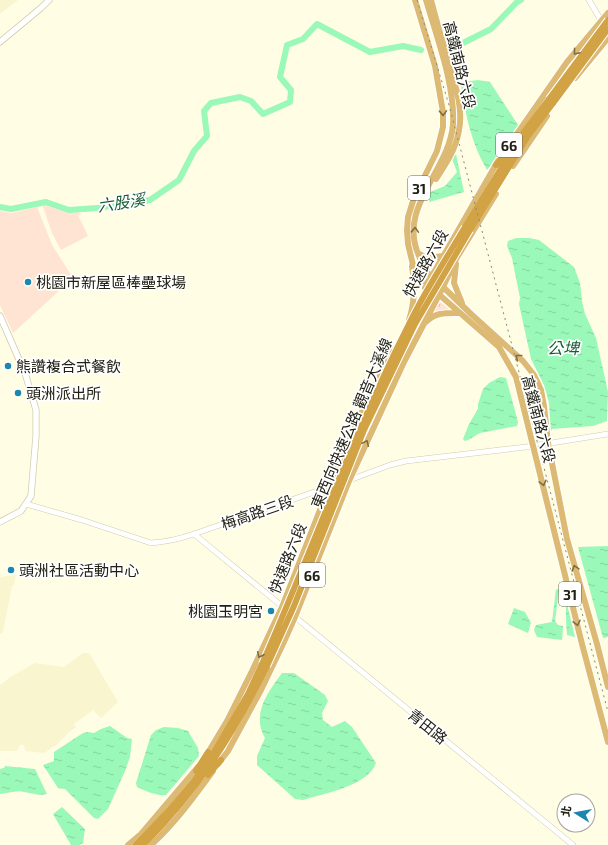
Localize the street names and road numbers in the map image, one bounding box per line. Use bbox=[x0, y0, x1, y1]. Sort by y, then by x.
street label: 高鐵南路六段 bbox=[440, 19, 480, 111]
road number: 66 bbox=[496, 133, 522, 157]
road number: 31 bbox=[408, 176, 430, 200]
street label: 快速路六段 bbox=[399, 226, 451, 300]
street label: 東西向快速公路 觀音大溪線 bbox=[307, 335, 395, 511]
street label: 高鐵南路六段 bbox=[519, 373, 559, 465]
street label: 梅高路三段 bbox=[219, 491, 295, 533]
street label: 快速路六段 bbox=[265, 520, 309, 596]
road number: 66 bbox=[299, 563, 325, 587]
road number: 31 bbox=[559, 582, 581, 606]
street label: 青田路 bbox=[405, 705, 451, 747]

